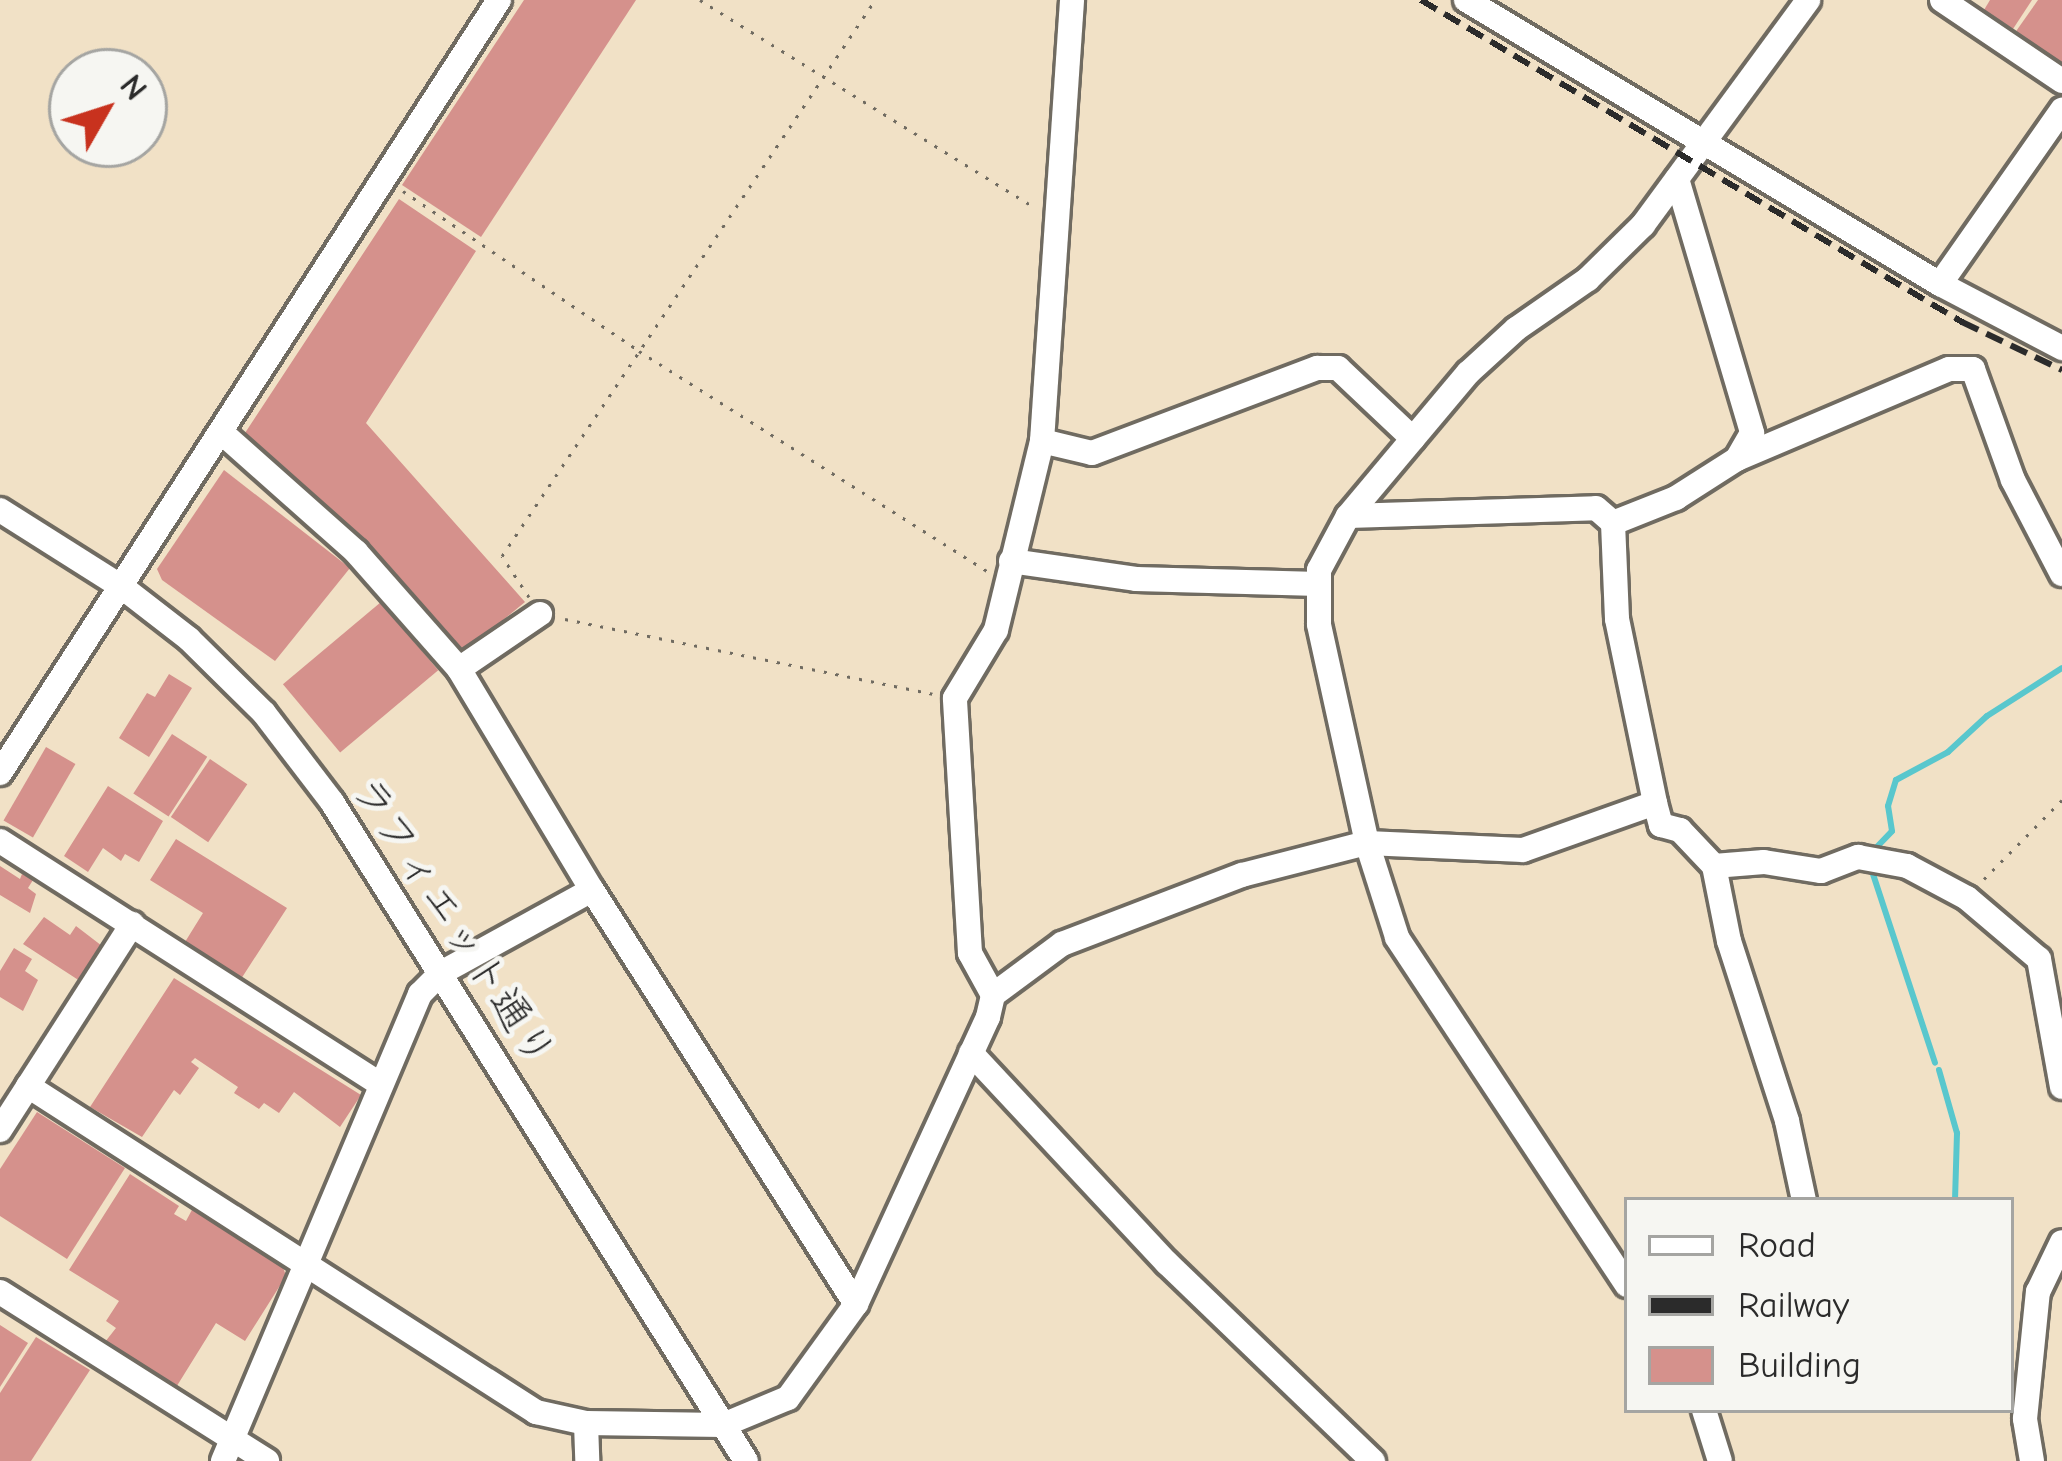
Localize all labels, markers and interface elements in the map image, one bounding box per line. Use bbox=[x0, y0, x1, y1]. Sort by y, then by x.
north arrow bbox=[48, 48, 168, 168]
text: N bbox=[112, 67, 155, 108]
street label: ラフィエット通り bbox=[340, 767, 566, 1077]
legend bbox=[1624, 1197, 2014, 1413]
text: Road bbox=[1738, 1225, 1816, 1266]
text: Railway bbox=[1738, 1285, 1849, 1326]
text: Building bbox=[1738, 1345, 1861, 1386]

